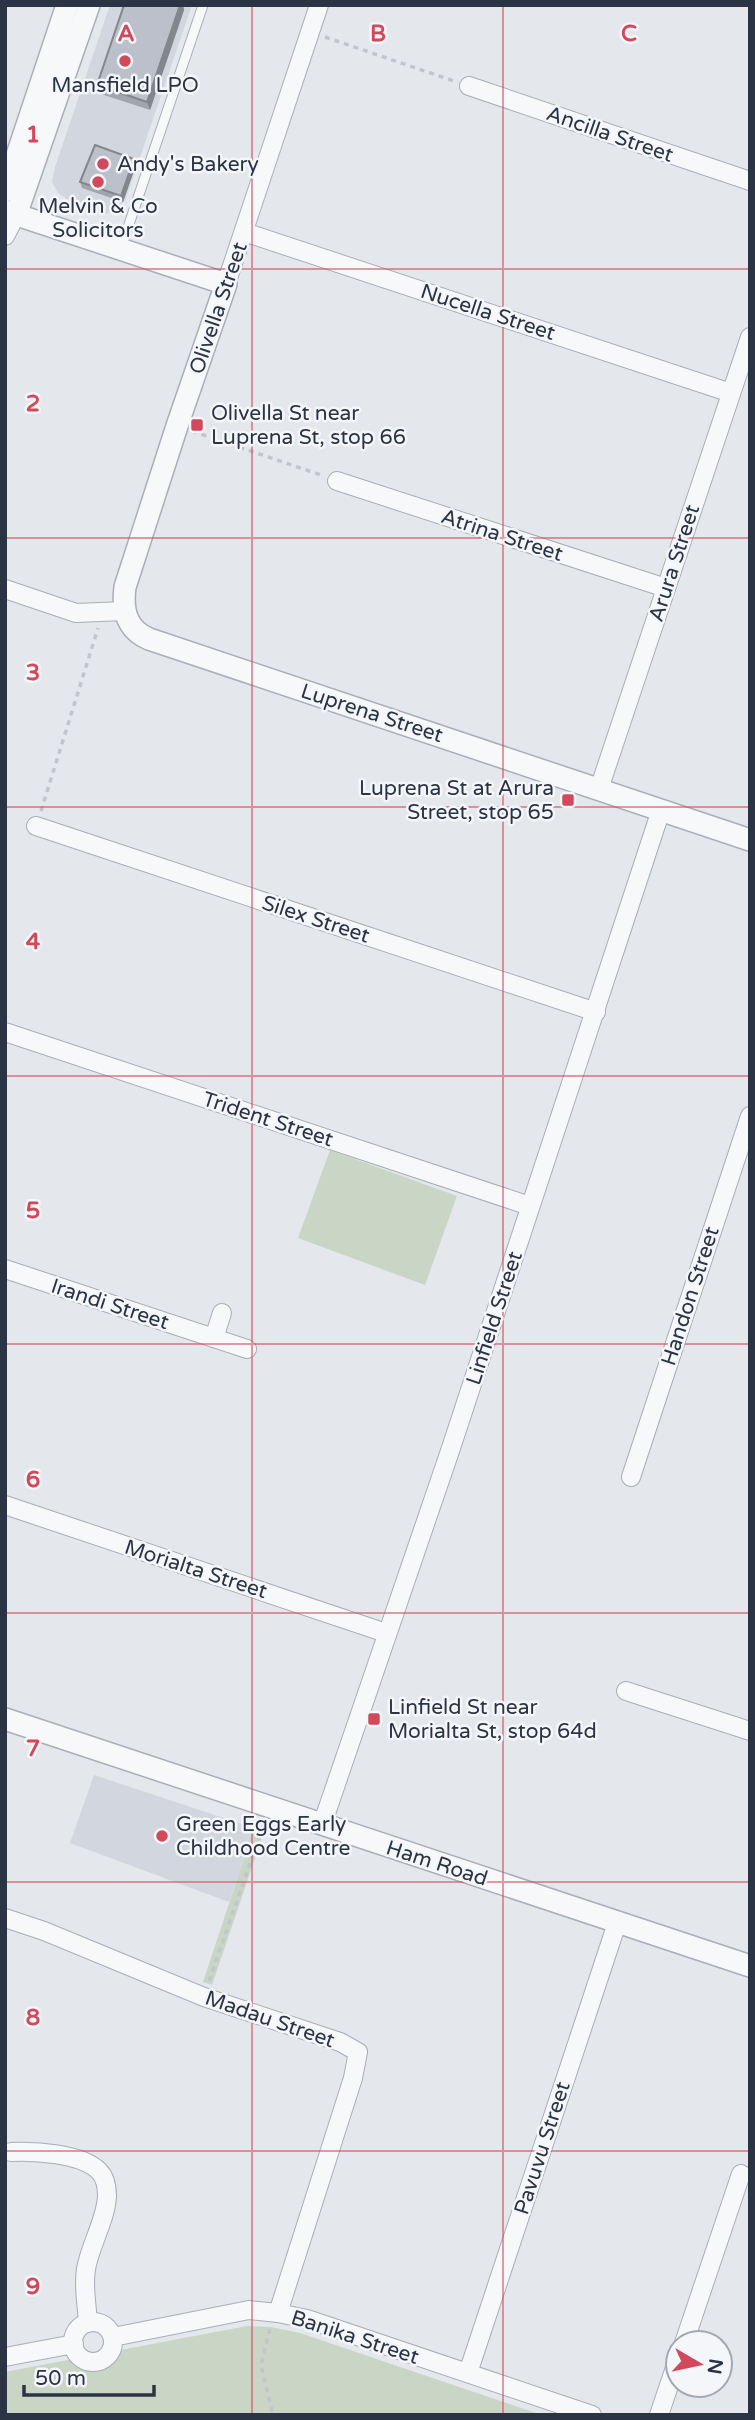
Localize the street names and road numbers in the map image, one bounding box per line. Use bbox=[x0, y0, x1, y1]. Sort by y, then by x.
street label: Ancilla Street bbox=[543, 101, 677, 168]
street label: Olivella Street bbox=[184, 239, 253, 377]
street label: Nucella Street bbox=[417, 279, 558, 346]
street label: Arura Street bbox=[644, 501, 705, 625]
street label: Atrina Street bbox=[438, 504, 566, 567]
street label: Luprena Street bbox=[298, 679, 446, 748]
street label: Silex Street bbox=[259, 890, 373, 949]
street label: Trident Street bbox=[199, 1087, 336, 1152]
street label: Handon Street bbox=[656, 1223, 725, 1369]
street label: Linfield Street bbox=[461, 1248, 528, 1388]
street label: Irandi Street bbox=[48, 1274, 172, 1335]
street label: Morialta Street bbox=[121, 1535, 270, 1604]
street label: Ham Road bbox=[383, 1835, 491, 1892]
street label: Madau Street bbox=[202, 1986, 338, 2053]
street label: Pavuvu Street bbox=[509, 2078, 576, 2218]
street label: Banika Street bbox=[288, 2305, 422, 2370]

